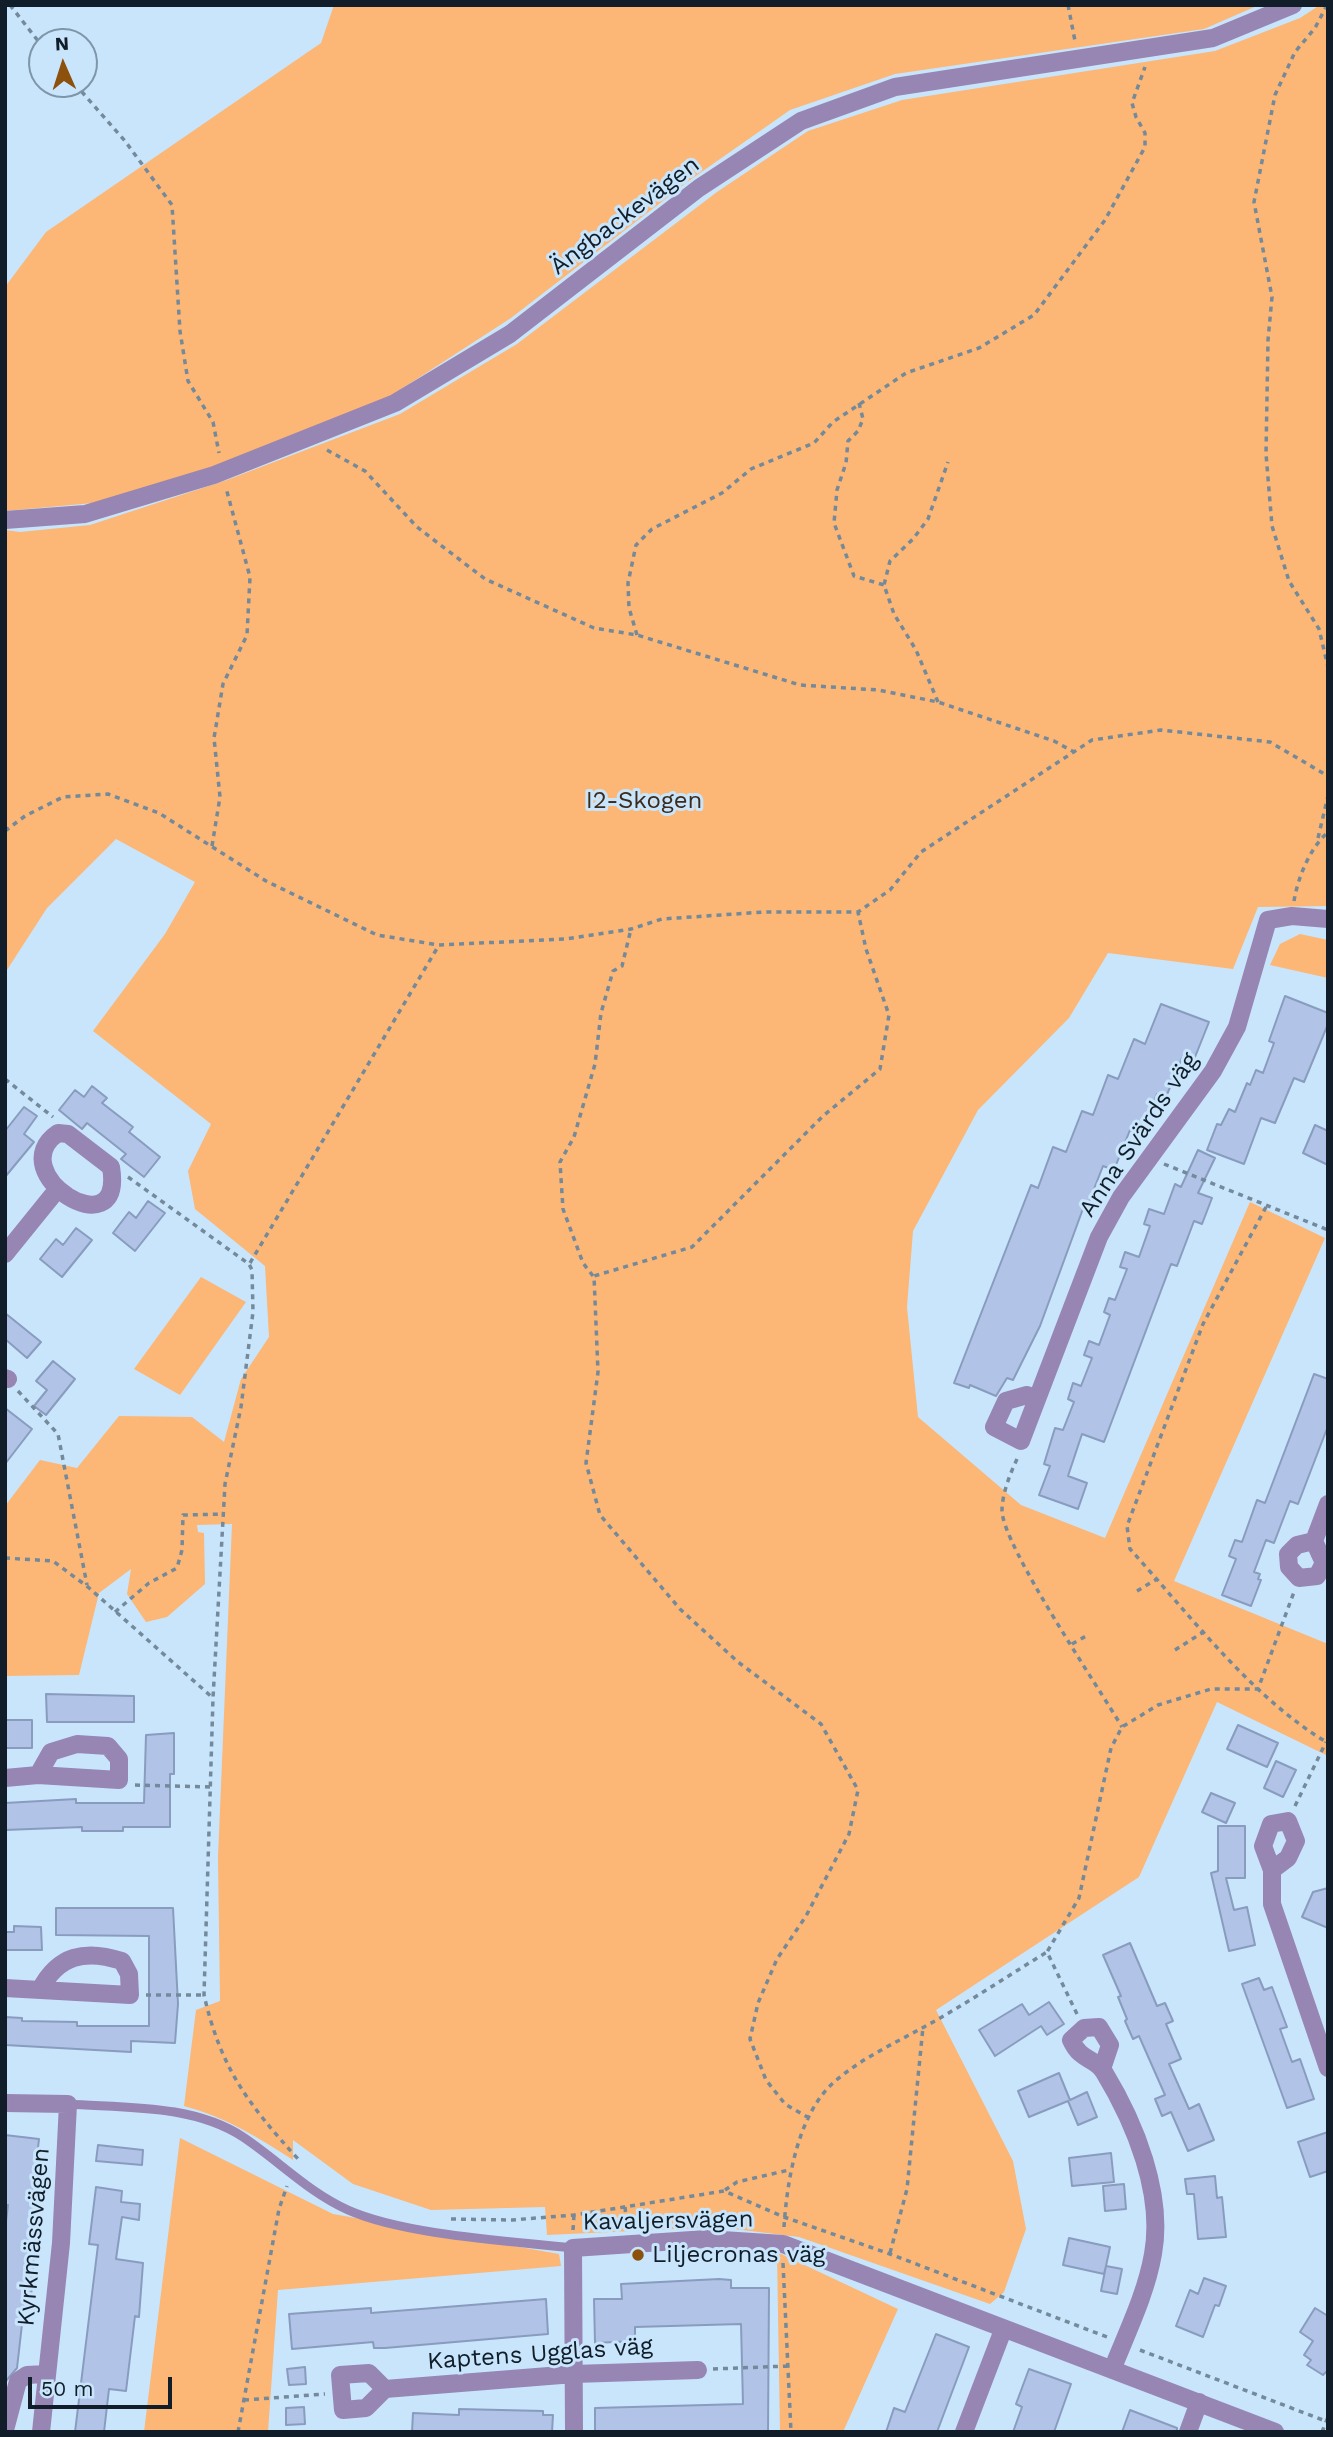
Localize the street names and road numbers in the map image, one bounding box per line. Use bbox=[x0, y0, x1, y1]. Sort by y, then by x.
street label: Ängbackevägen bbox=[545, 151, 705, 281]
street label: Anna Svärds väg bbox=[1073, 1047, 1205, 1223]
street label: Kyrkmässvägen bbox=[12, 2147, 56, 2327]
street label: Kavaljersvägen bbox=[582, 2205, 754, 2237]
street label: Kaptens Ugglas väg bbox=[426, 2332, 654, 2376]

